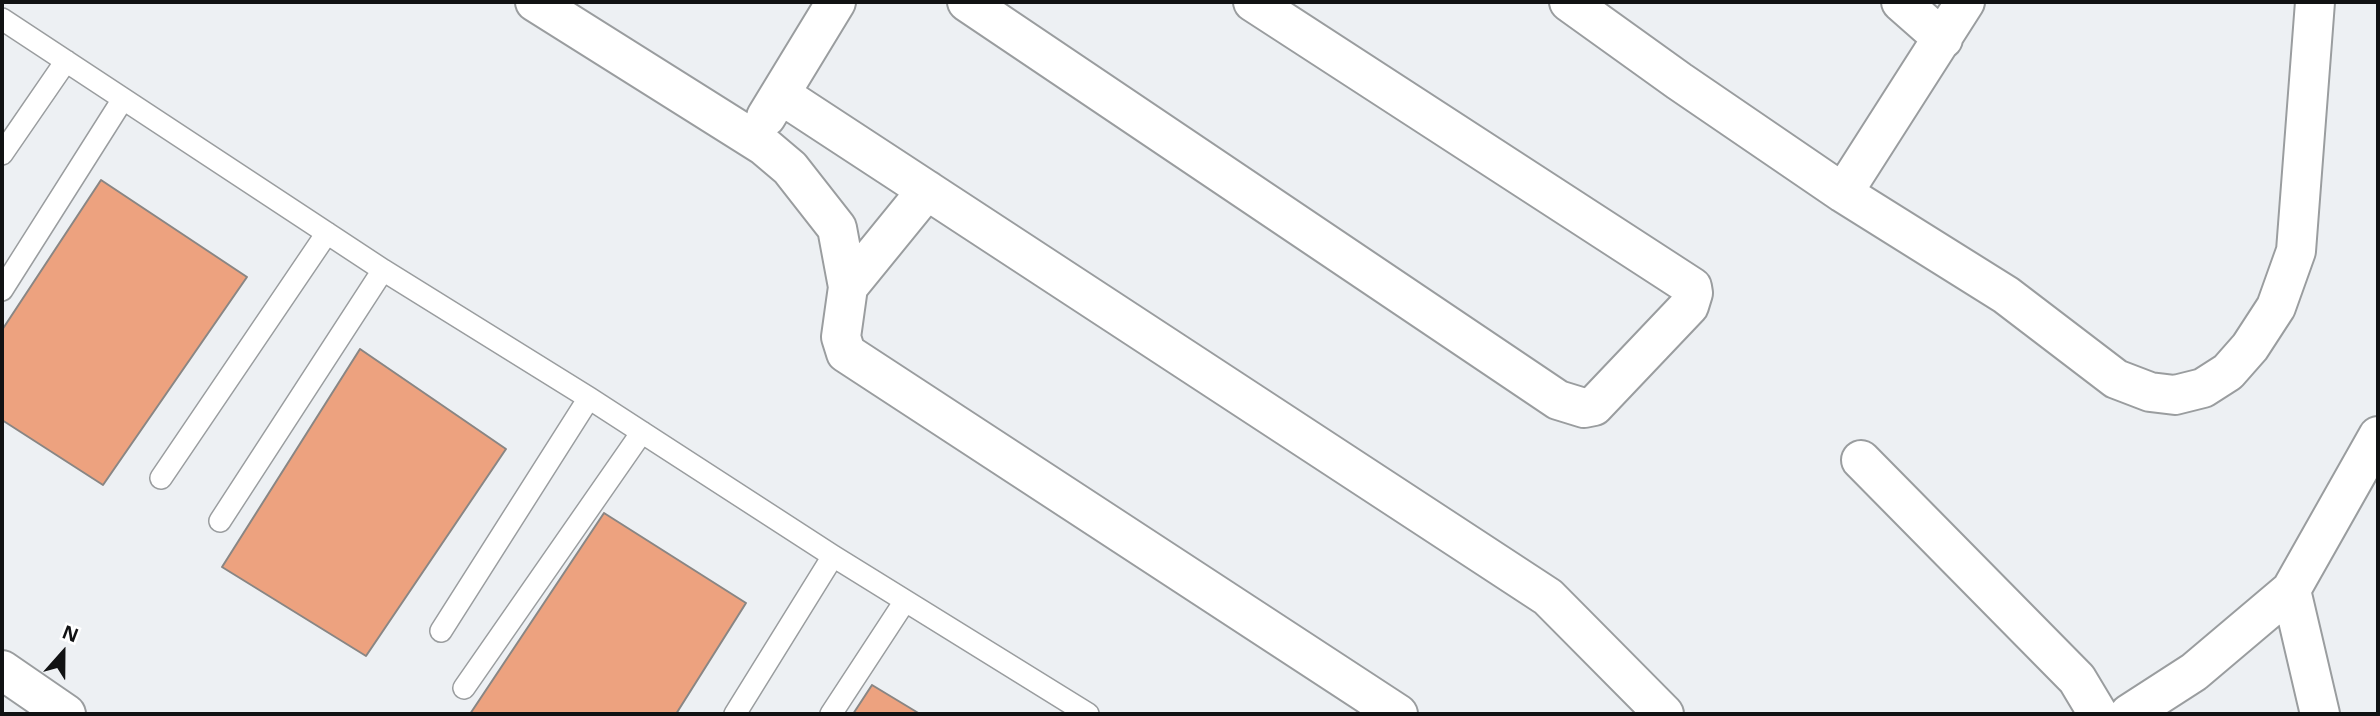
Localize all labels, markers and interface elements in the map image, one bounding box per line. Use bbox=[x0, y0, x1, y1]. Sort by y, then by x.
north arrow bbox=[28, 618, 98, 688]
text: N bbox=[59, 618, 82, 648]

